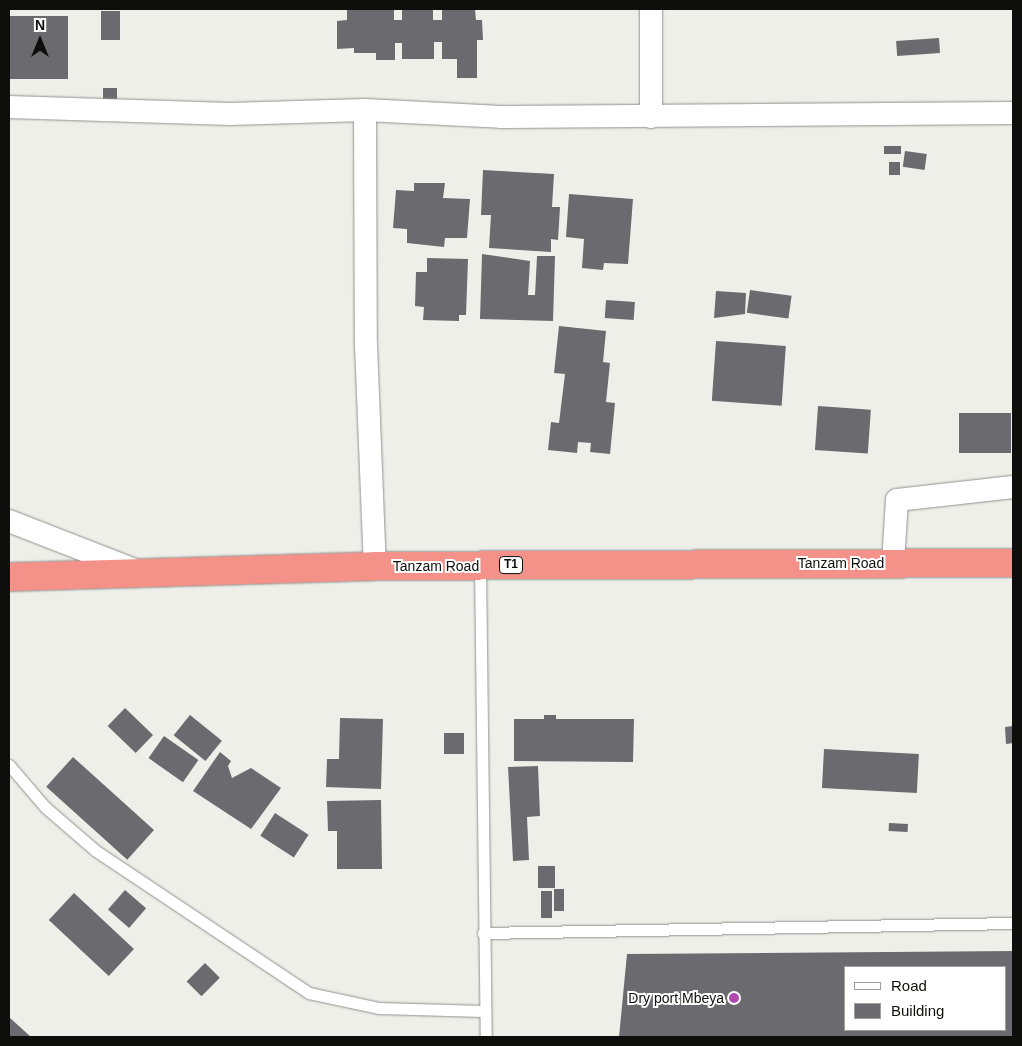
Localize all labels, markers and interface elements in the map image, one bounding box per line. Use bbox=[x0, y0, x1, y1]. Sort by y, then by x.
north arrow bbox=[15, 15, 65, 65]
text: N bbox=[35, 17, 45, 33]
street label: Tanzam Road bbox=[798, 555, 884, 571]
road number: T1 bbox=[498, 556, 524, 574]
street label: Tanzam Road bbox=[393, 558, 479, 574]
legend bbox=[844, 966, 1007, 1031]
text: Road bbox=[891, 977, 927, 994]
place label: Dry port Mbeya bbox=[628, 990, 724, 1006]
marker: Dry port Mbeya bbox=[728, 992, 740, 1004]
text: Building bbox=[891, 1002, 944, 1019]

